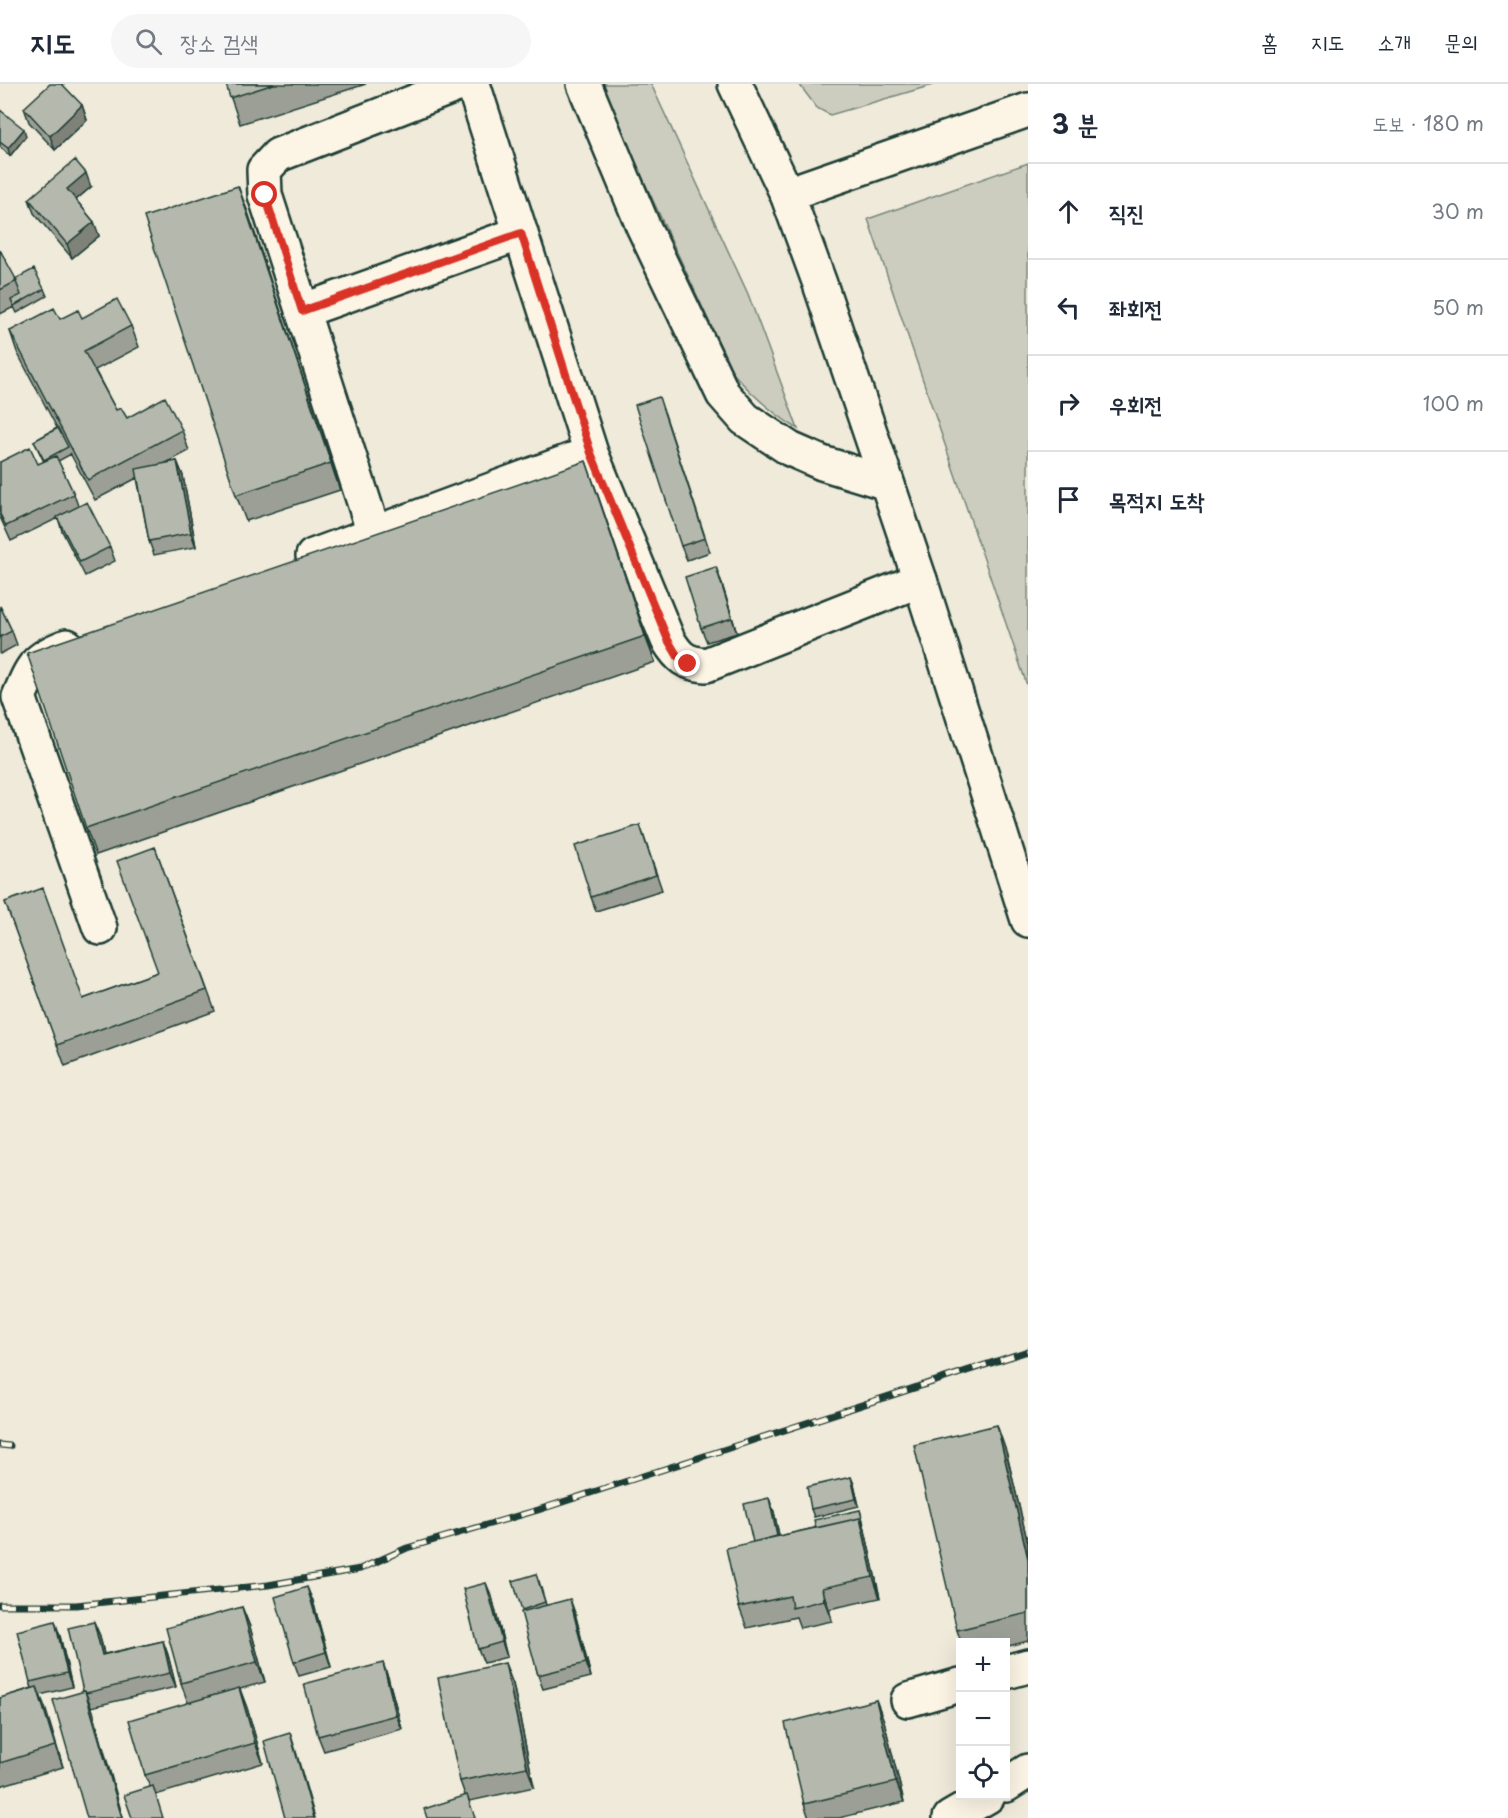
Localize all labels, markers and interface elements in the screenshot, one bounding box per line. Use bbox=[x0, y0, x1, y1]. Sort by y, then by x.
search box bbox=[111, 14, 531, 68]
text: 지도 bbox=[30, 20, 75, 63]
icon: search bbox=[132, 25, 165, 58]
text: 장소 검색 bbox=[180, 25, 258, 58]
text: 홈 bbox=[1261, 25, 1278, 57]
text: 지도 bbox=[1311, 25, 1344, 57]
text: 소개 bbox=[1377, 25, 1411, 57]
text: 문의 bbox=[1444, 25, 1478, 57]
text: 3 분 bbox=[1052, 104, 1098, 143]
text: 도보 · 180 m bbox=[1372, 108, 1484, 138]
route start bbox=[251, 181, 277, 207]
icon: ahead bbox=[1052, 195, 1085, 228]
text: 직진 bbox=[1109, 195, 1144, 228]
text: 30 m bbox=[1431, 196, 1484, 226]
icon: left bbox=[1052, 291, 1085, 324]
text: 좌회전 bbox=[1109, 291, 1162, 324]
text: 50 m bbox=[1432, 292, 1484, 322]
icon: right bbox=[1052, 387, 1085, 420]
text: 우회전 bbox=[1109, 387, 1162, 420]
text: 100 m bbox=[1423, 388, 1484, 418]
icon: arrive bbox=[1052, 483, 1085, 516]
text: 목적지 도착 bbox=[1109, 483, 1205, 516]
route end bbox=[674, 650, 700, 676]
map controls bbox=[956, 1638, 1010, 1800]
button: + bbox=[956, 1638, 1010, 1692]
button: − bbox=[956, 1692, 1010, 1746]
button: locate bbox=[956, 1746, 1010, 1800]

